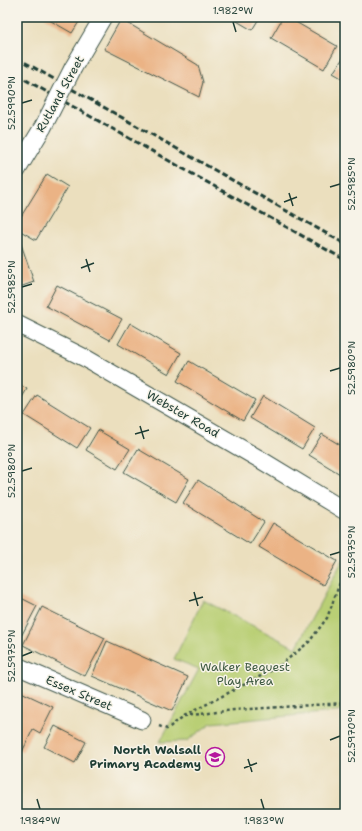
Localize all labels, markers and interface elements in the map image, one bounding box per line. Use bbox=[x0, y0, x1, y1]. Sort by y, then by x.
text: 1.982°W bbox=[213, 4, 254, 17]
street label: Rutland Street bbox=[32, 53, 88, 135]
text: 52.5990°N bbox=[5, 76, 18, 130]
text: 52.5985°N bbox=[345, 157, 358, 211]
text: 52.5985°N bbox=[5, 260, 18, 314]
text: 52.5980°N bbox=[345, 341, 358, 395]
street label: Webster Road bbox=[144, 387, 223, 442]
text: 52.5980°N bbox=[5, 444, 18, 498]
text: 52.5975°N bbox=[345, 526, 358, 578]
text: 52.5975°N bbox=[5, 630, 18, 682]
park label: Walker Bequest Play Area bbox=[200, 659, 290, 689]
street label: Essex Street bbox=[43, 672, 115, 714]
text: 52.5970°N bbox=[345, 709, 358, 763]
place label: North Walsall Primary Academy bbox=[90, 742, 201, 772]
school or university icon: North Walsall Primary Academy bbox=[204, 746, 226, 768]
text: 1.984°W bbox=[20, 814, 61, 827]
text: 1.983°W bbox=[244, 814, 285, 827]

